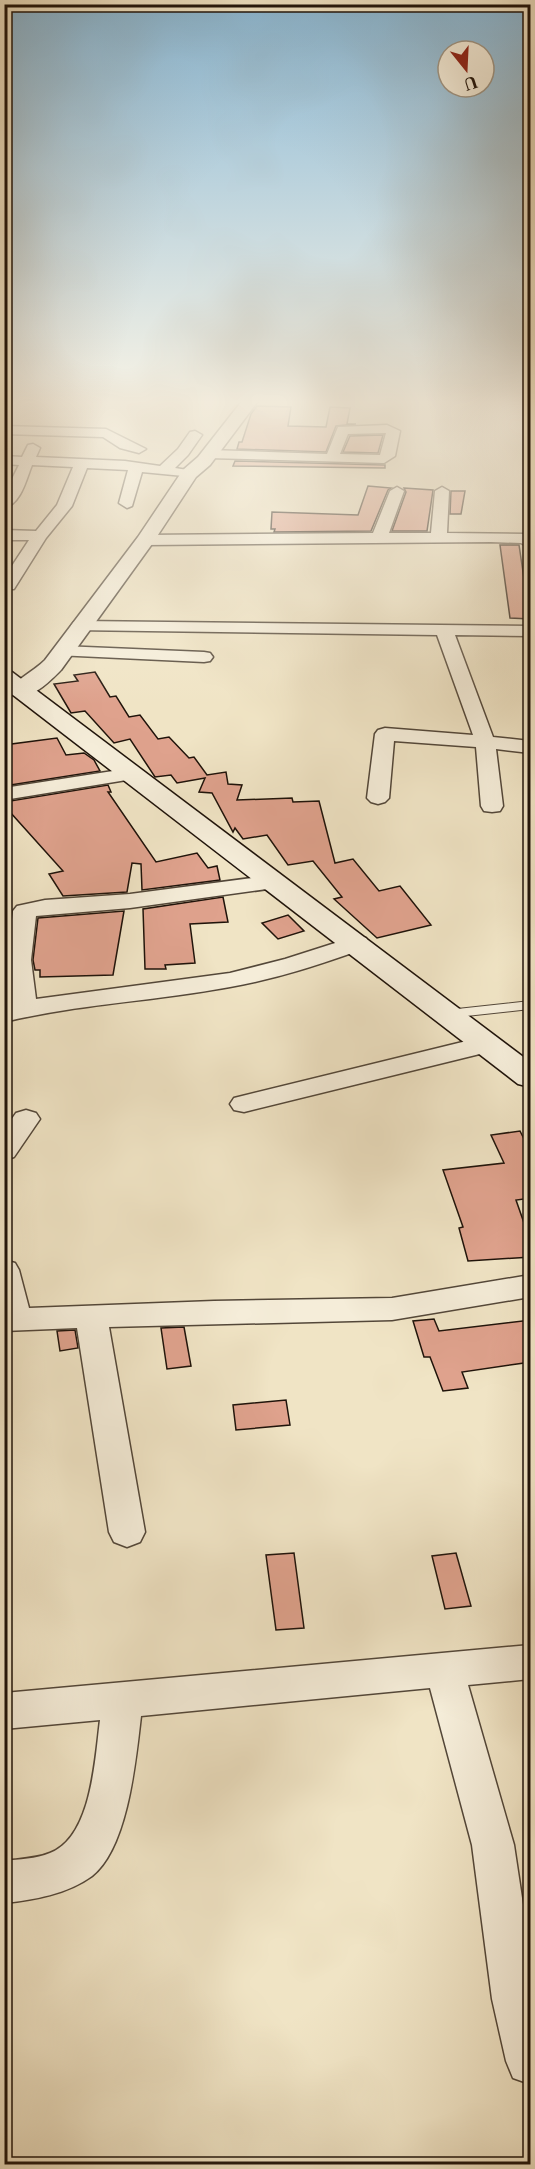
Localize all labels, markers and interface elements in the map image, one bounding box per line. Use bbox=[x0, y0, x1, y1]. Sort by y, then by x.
north arrow bbox=[436, 39, 496, 99]
text: U bbox=[461, 72, 480, 95]

